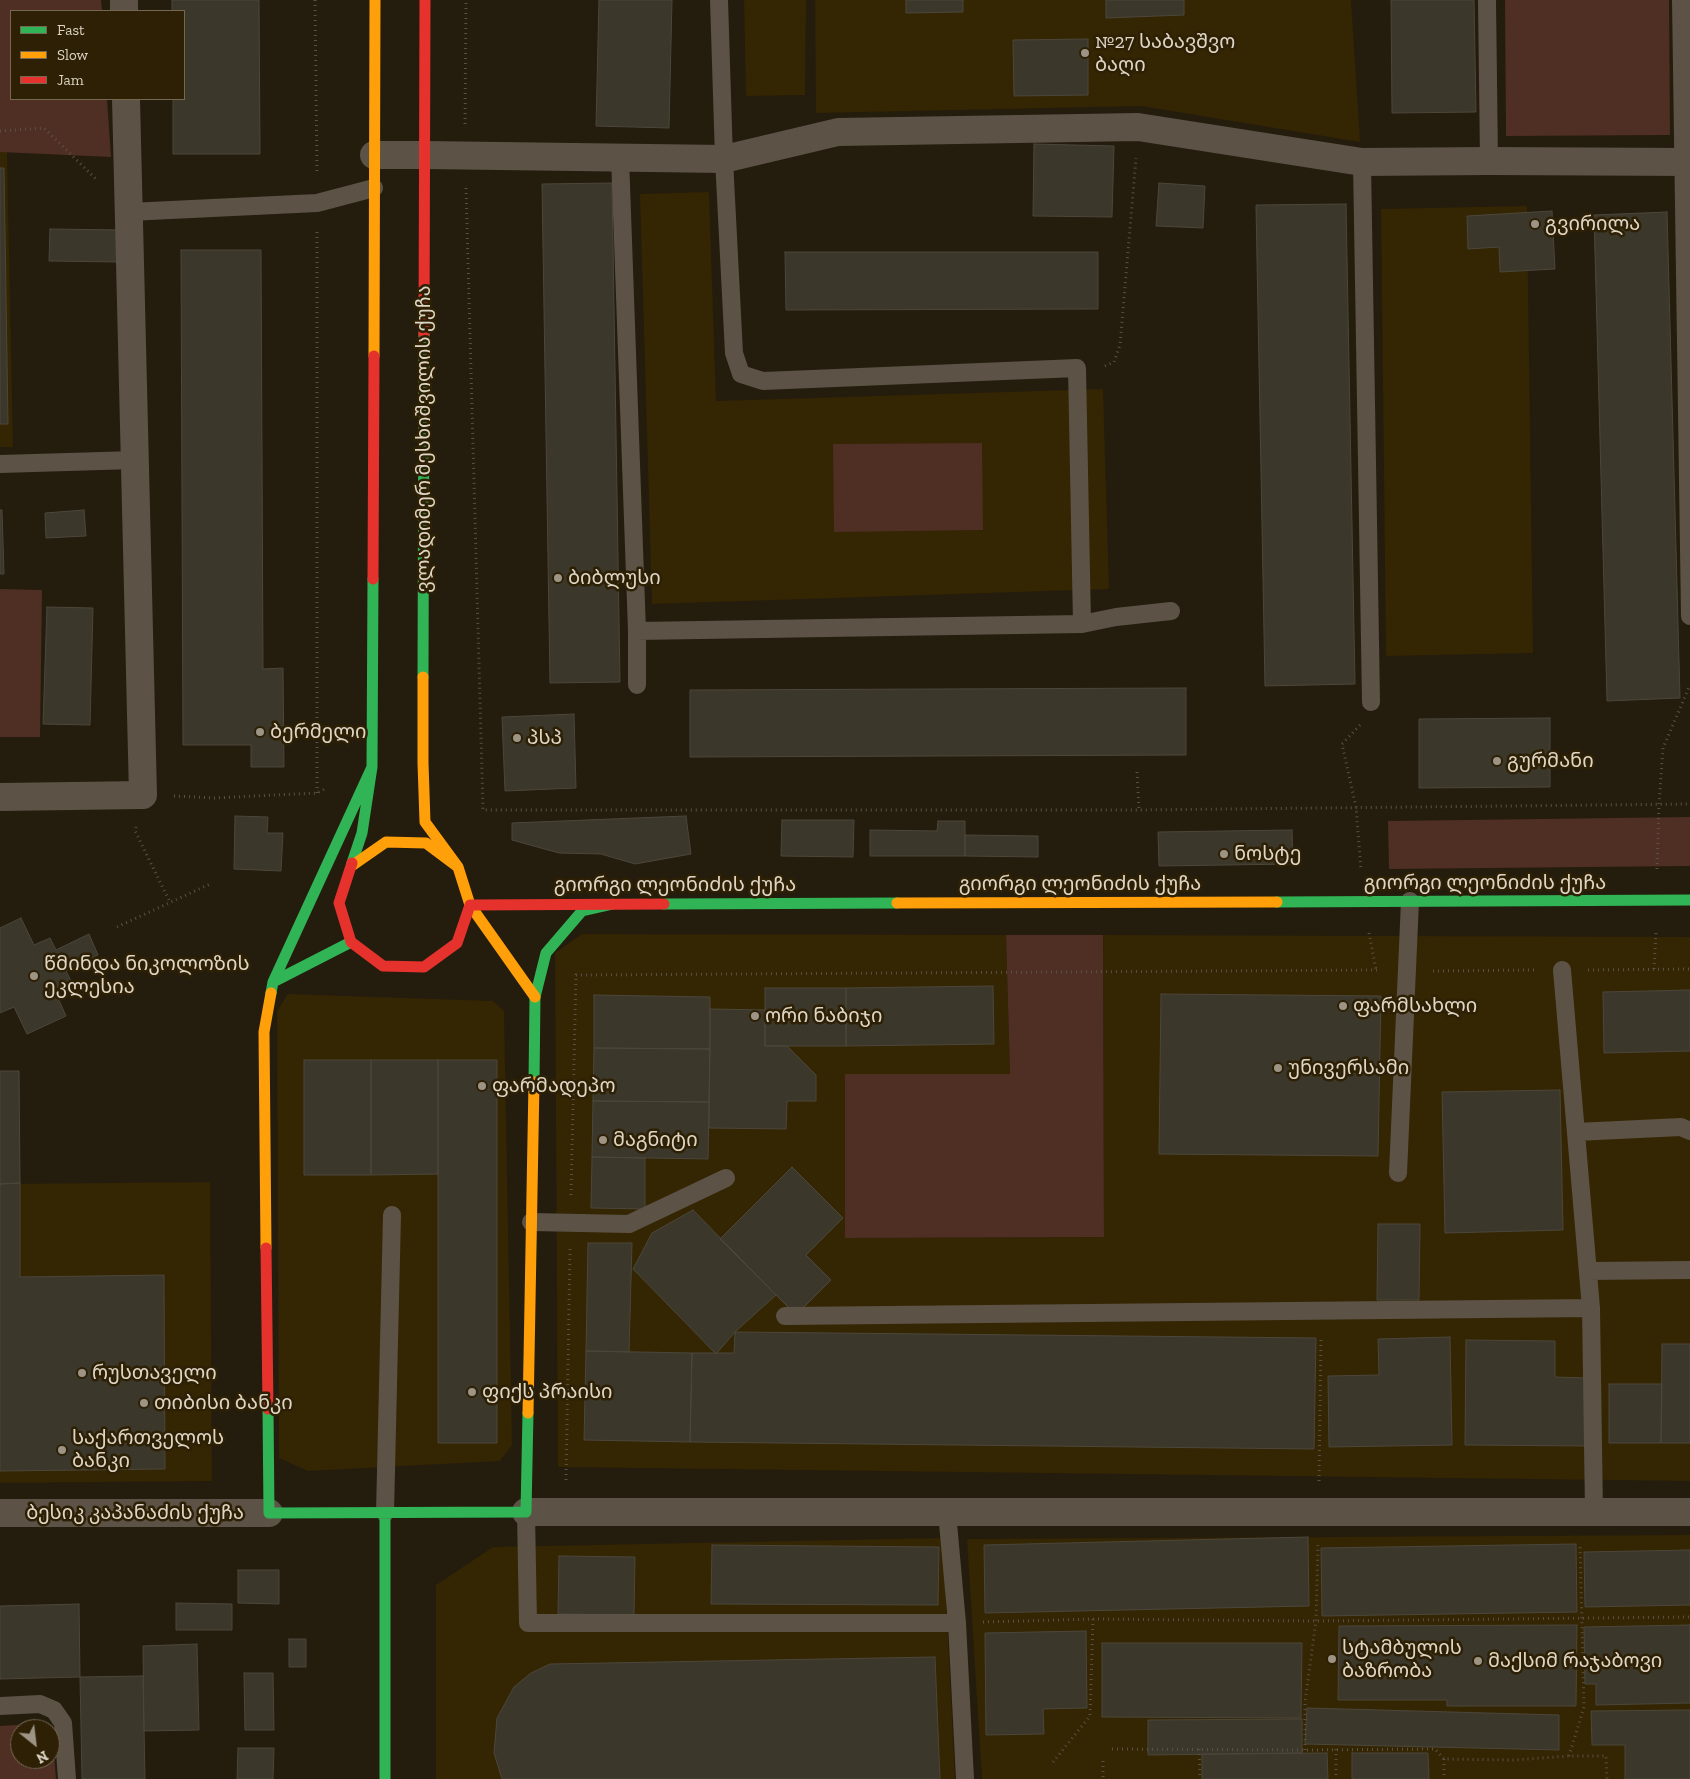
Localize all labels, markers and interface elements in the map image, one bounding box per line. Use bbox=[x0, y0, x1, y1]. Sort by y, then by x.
legend bbox=[10, 10, 185, 100]
text: Fast bbox=[57, 21, 85, 39]
place label: №27 საბავშვო ბაღი bbox=[1095, 30, 1235, 77]
text: Slow bbox=[57, 46, 88, 64]
marker: №27 საბავშვო ბაღი bbox=[1079, 47, 1091, 59]
text: Jam bbox=[57, 71, 84, 89]
place label: გვირილა bbox=[1545, 212, 1640, 236]
marker: გვირილა bbox=[1529, 218, 1541, 230]
street label: ვლადიმერ მესხიშვილის ქუჩა bbox=[412, 285, 436, 593]
place label: ბიბლუსი bbox=[568, 566, 661, 590]
marker: ბიბლუსი bbox=[552, 572, 564, 584]
place label: ბერმელი bbox=[270, 720, 366, 744]
marker: ბერმელი bbox=[254, 726, 266, 738]
place label: პსპ bbox=[527, 726, 562, 750]
marker: პსპ bbox=[511, 732, 523, 744]
place label: გურმანი bbox=[1507, 749, 1594, 773]
marker: გურმანი bbox=[1491, 755, 1503, 767]
place label: ნოსტე bbox=[1234, 842, 1301, 866]
marker: ნოსტე bbox=[1218, 848, 1230, 860]
street label: გიორგი ლეონიძის ქუჩა bbox=[1364, 871, 1606, 895]
street label: გიორგი ლეონიძის ქუჩა bbox=[959, 872, 1201, 896]
street label: გიორგი ლეონიძის ქუჩა bbox=[554, 873, 796, 897]
place label: წმინდა ნიკოლოზის ეკლესია bbox=[44, 952, 250, 999]
marker: წმინდა ნიკოლოზის ეკლესია bbox=[28, 970, 40, 982]
place label: ფარმსახლი bbox=[1353, 994, 1477, 1018]
marker: ფარმსახლი bbox=[1337, 1000, 1349, 1012]
place label: ორი ნაბიჯი bbox=[765, 1004, 882, 1028]
marker: ორი ნაბიჯი bbox=[749, 1010, 761, 1022]
place label: უნივერსამი bbox=[1288, 1056, 1409, 1080]
marker: უნივერსამი bbox=[1272, 1062, 1284, 1074]
place label: ფარმადეპო bbox=[492, 1074, 615, 1098]
marker: ფარმადეპო bbox=[476, 1080, 488, 1092]
place label: მაგნიტი bbox=[613, 1128, 698, 1152]
marker: მაგნიტი bbox=[597, 1134, 609, 1146]
place label: რუსთაველი bbox=[92, 1361, 217, 1385]
marker: რუსთაველი bbox=[76, 1367, 88, 1379]
place label: ფიქს პრაისი bbox=[482, 1380, 612, 1404]
marker: ფიქს პრაისი bbox=[466, 1386, 478, 1398]
place label: თიბისი ბანკი bbox=[154, 1391, 293, 1415]
marker: თიბისი ბანკი bbox=[138, 1397, 150, 1409]
place label: საქართველოს ბანკი bbox=[72, 1426, 224, 1473]
marker: საქართველოს ბანკი bbox=[56, 1444, 68, 1456]
street label: ბესიკ კაპანაძის ქუჩა bbox=[26, 1501, 244, 1525]
place label: სტამბულის ბაზრობა bbox=[1342, 1636, 1462, 1683]
place label: მაქსიმ რაჯაბოვი bbox=[1488, 1649, 1662, 1673]
marker: სტამბულის ბაზრობა bbox=[1326, 1653, 1338, 1665]
marker: მაქსიმ რაჯაბოვი bbox=[1472, 1655, 1484, 1667]
north arrow bbox=[10, 1719, 60, 1769]
text: N bbox=[33, 1747, 51, 1767]

